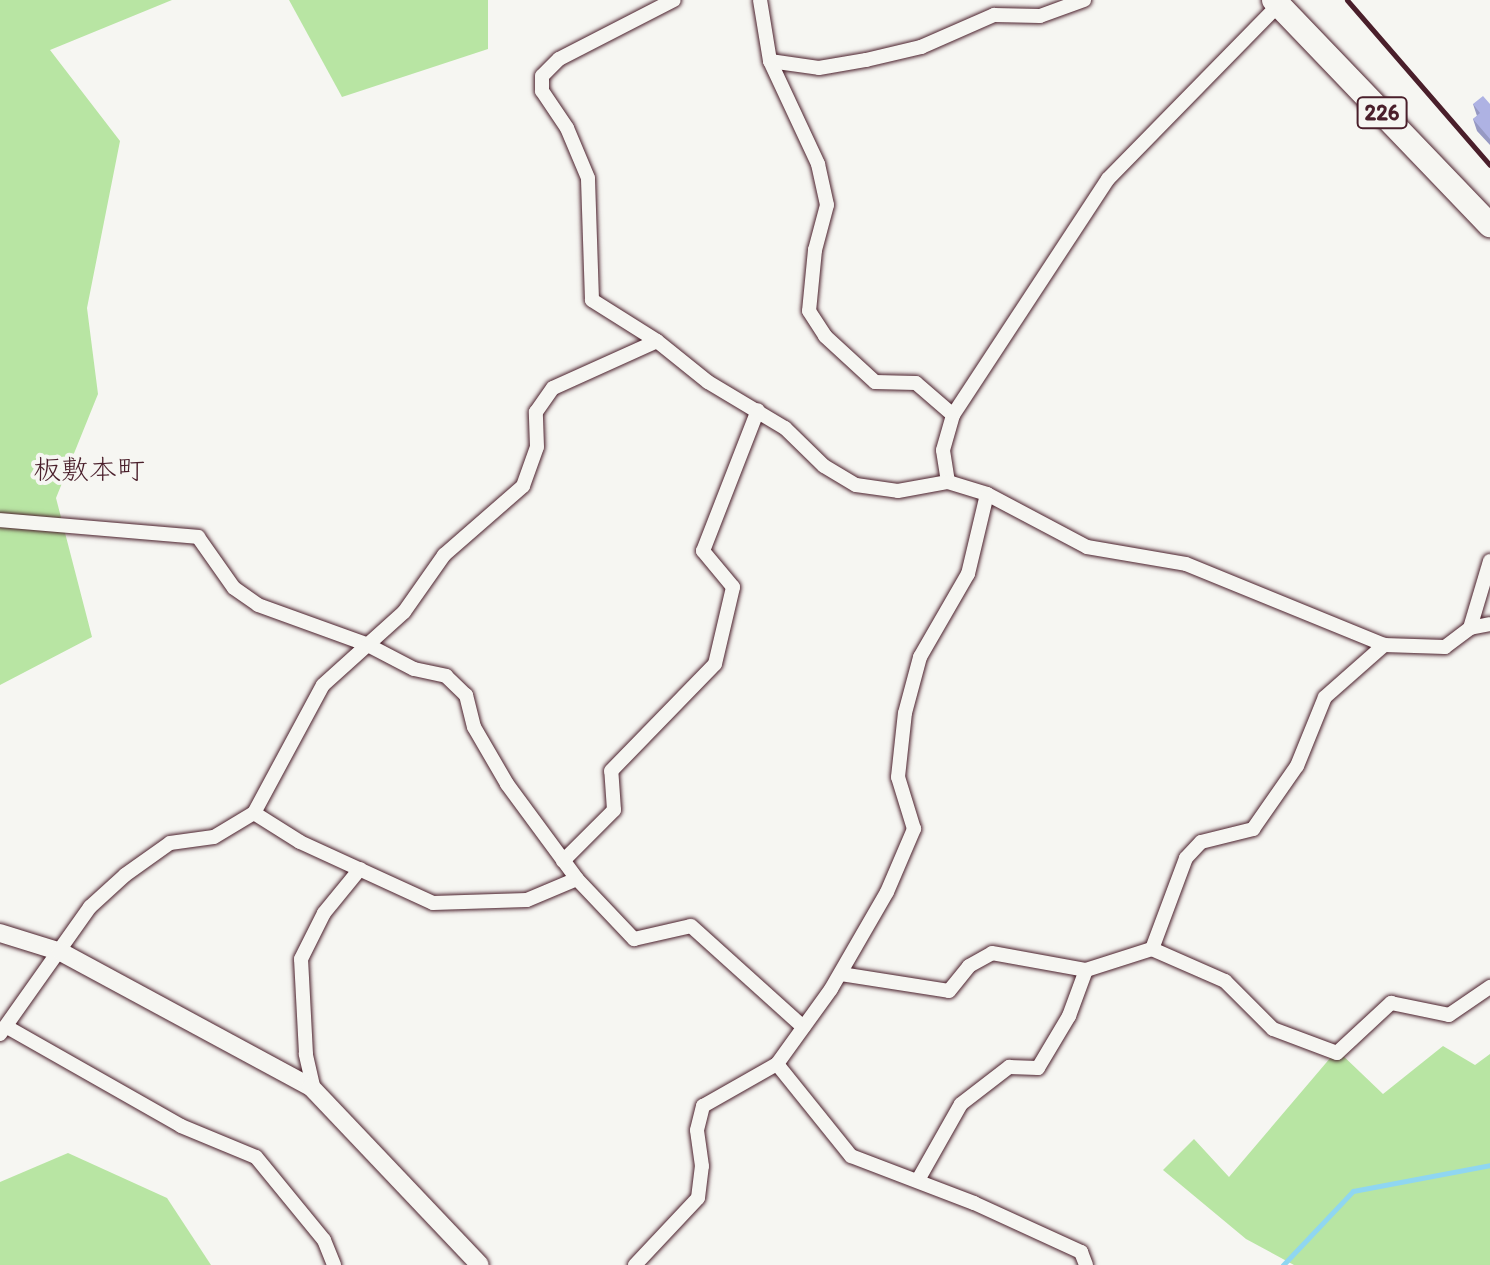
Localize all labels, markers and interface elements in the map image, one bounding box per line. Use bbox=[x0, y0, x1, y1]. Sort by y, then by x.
road number: 226 bbox=[1356, 95, 1408, 131]
district label: 板敷本町 bbox=[33, 452, 145, 486]

